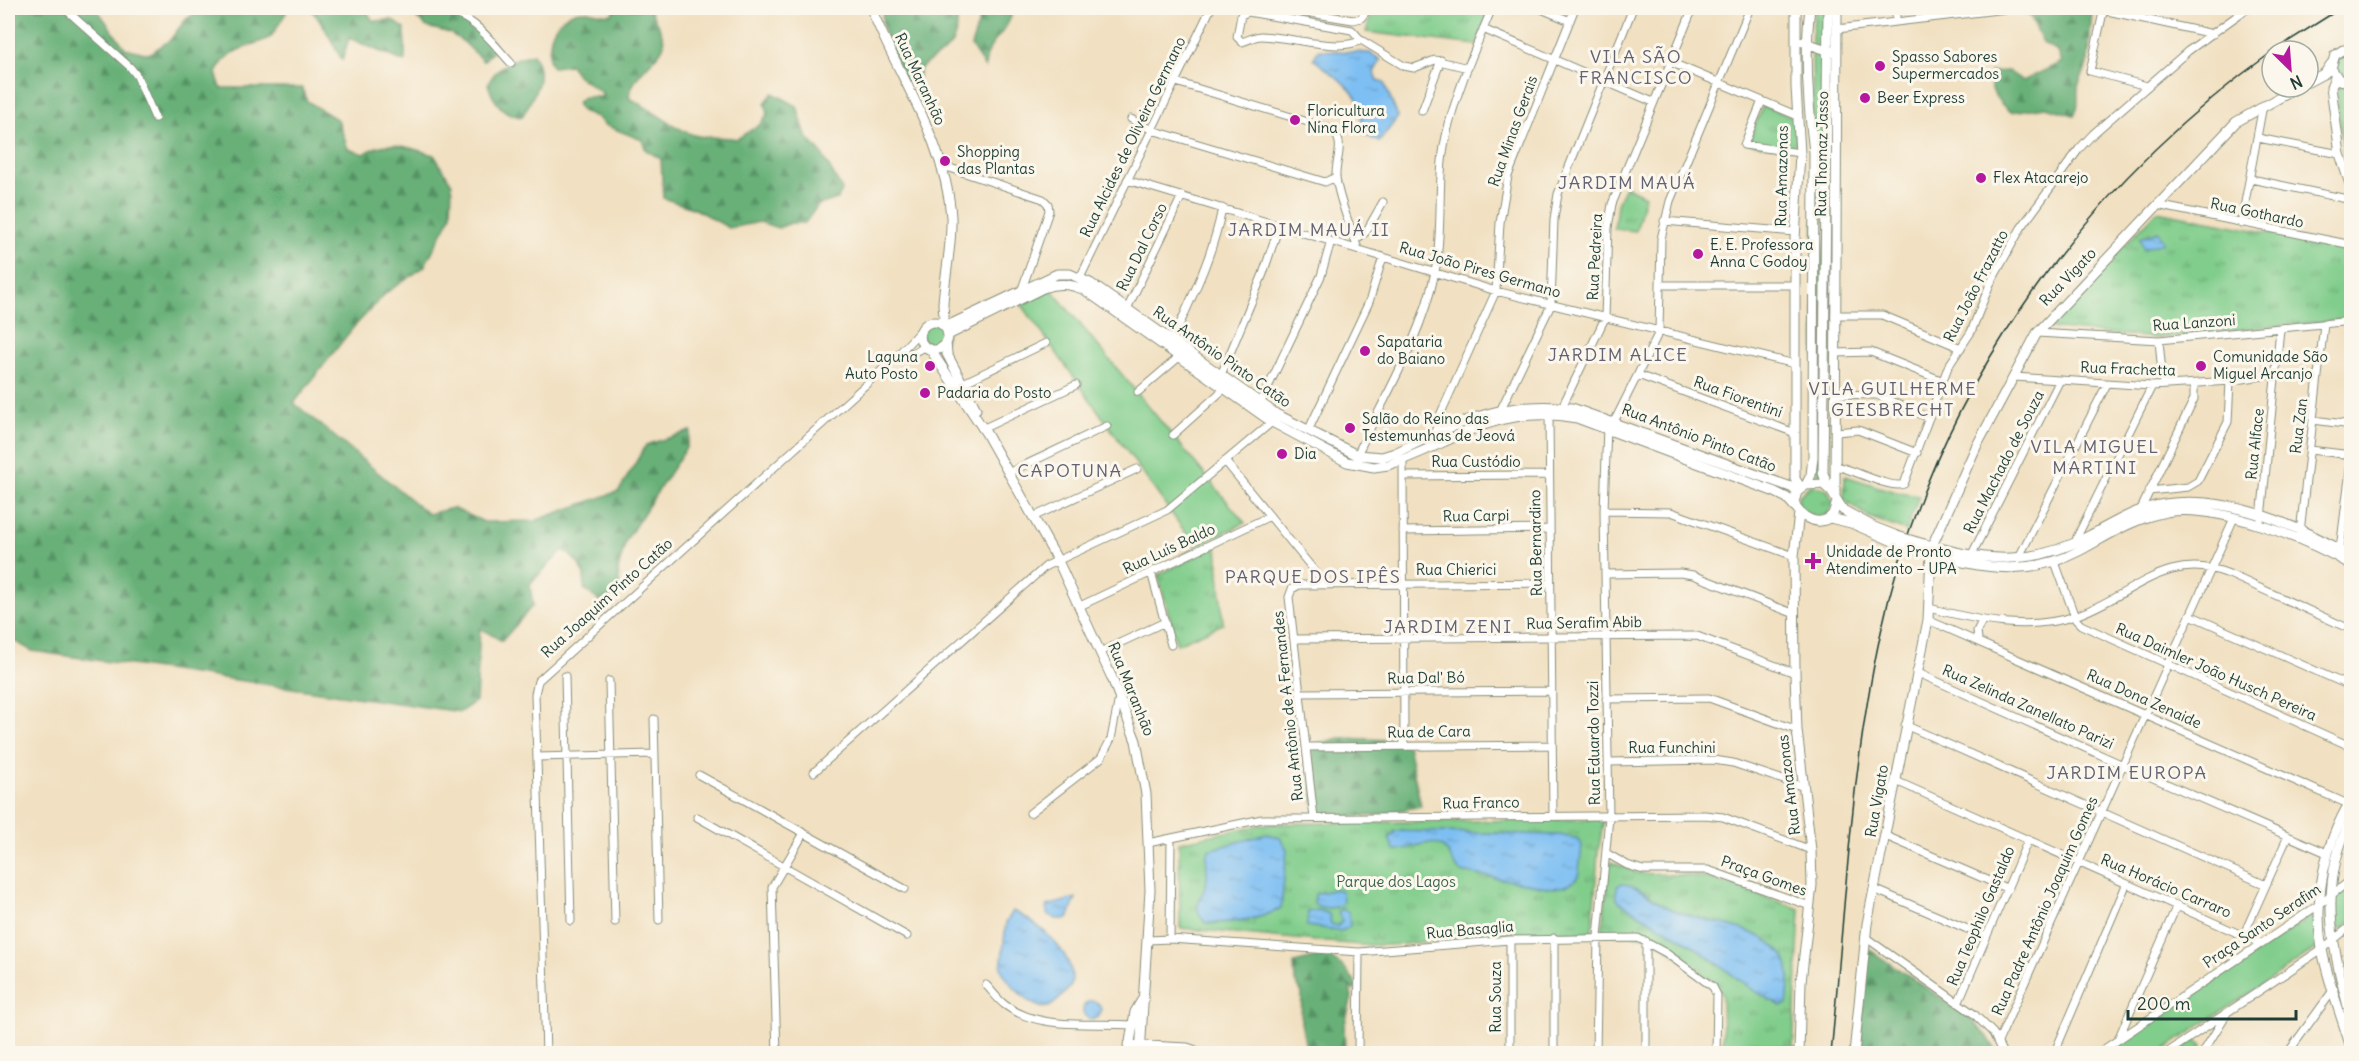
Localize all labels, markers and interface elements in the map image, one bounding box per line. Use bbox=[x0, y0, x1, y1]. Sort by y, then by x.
street label: Rua Maranhão bbox=[891, 30, 950, 128]
street label: Rua Alcides de Oliveira Germano bbox=[1076, 33, 1190, 240]
north arrow bbox=[2260, 39, 2320, 99]
district label: VILA SÃO FRANCISCO bbox=[1579, 45, 1693, 89]
place label: Spasso Sabores Supermercados bbox=[1892, 47, 1999, 83]
marker: Spasso Sabores Supermercados bbox=[1873, 59, 1887, 73]
text: N bbox=[2287, 71, 2306, 94]
street label: Rua Minas Gerais bbox=[1484, 72, 1542, 189]
place label: Beer Express bbox=[1877, 88, 1965, 107]
street label: Rua Thomaz Jasso bbox=[1811, 91, 1832, 217]
marker: Beer Express bbox=[1858, 91, 1872, 105]
place label: Floricultura Nina Flora bbox=[1307, 101, 1385, 137]
marker: Floricultura Nina Flora bbox=[1288, 113, 1302, 127]
street label: Rua Amazonas bbox=[1771, 125, 1792, 227]
place label: Shopping das Plantas bbox=[957, 142, 1035, 178]
marker: Shopping das Plantas bbox=[938, 154, 952, 168]
place label: Flex Atacarejo bbox=[1993, 168, 2089, 187]
district label: JARDIM MAUÁ bbox=[1558, 171, 1696, 194]
marker: Flex Atacarejo bbox=[1974, 171, 1988, 185]
street label: Rua Gothardo bbox=[2209, 193, 2306, 232]
street label: Rua Dal Corso bbox=[1112, 199, 1171, 294]
street label: Rua Pedreira bbox=[1583, 212, 1606, 301]
district label: JARDIM MAUÁ II bbox=[1228, 218, 1390, 241]
street label: Rua João Frazatto bbox=[1939, 227, 2012, 345]
place label: E. E. Professora Anna C Godoy bbox=[1710, 235, 1814, 271]
street label: Rua João Pires Germano bbox=[1397, 237, 1563, 302]
street label: Rua Vigato bbox=[2035, 244, 2100, 310]
marker: E. E. Professora Anna C Godoy bbox=[1691, 247, 1705, 261]
street label: Rua Antônio Pinto Catão bbox=[1150, 302, 1295, 411]
street label: Rua Lanzoni bbox=[2152, 310, 2236, 335]
place label: Sapataria do Baiano bbox=[1377, 332, 1445, 368]
district label: JARDIM ALICE bbox=[1548, 343, 1688, 366]
marker: Sapataria do Baiano bbox=[1358, 344, 1372, 358]
place label: Laguna Auto Posto bbox=[845, 347, 918, 383]
place label: Comunidade São Miguel Arcanjo bbox=[2213, 347, 2328, 383]
street label: Rua Frachetta bbox=[2080, 357, 2177, 380]
marker: Laguna Auto Posto bbox=[923, 359, 937, 373]
marker: Comunidade São Miguel Arcanjo bbox=[2194, 359, 2208, 373]
street label: Rua Fiorentini bbox=[1691, 372, 1785, 421]
district label: VILA GUILHERME GIESBRECHT bbox=[1809, 377, 1977, 421]
place label: Padaria do Posto bbox=[937, 383, 1051, 402]
marker: Padaria do Posto bbox=[918, 386, 932, 400]
street label: Rua Machado de Souza bbox=[1959, 387, 2048, 536]
street label: Rua Zan bbox=[2286, 397, 2311, 455]
street label: Rua Antônio Pinto Catão bbox=[1619, 399, 1779, 476]
street label: Rua Alface bbox=[2241, 407, 2268, 481]
place label: Salão do Reino das Testemunhas de Jeová bbox=[1362, 409, 1516, 445]
marker: Salão do Reino das Testemunhas de Jeová bbox=[1343, 421, 1357, 435]
district label: VILA MIGUEL MARTINI bbox=[2030, 435, 2160, 479]
place label: Dia bbox=[1294, 444, 1317, 463]
marker: Dia bbox=[1275, 447, 1289, 461]
street label: Rua Custódio bbox=[1431, 452, 1521, 471]
district label: CAPOTUNA bbox=[1017, 459, 1123, 482]
street label: Rua Bernardino bbox=[1525, 489, 1546, 597]
street label: Rua Carpi bbox=[1443, 505, 1509, 526]
street label: Rua Luís Baldo bbox=[1120, 519, 1218, 578]
street label: Rua Joaquim Pinto Catão bbox=[537, 534, 676, 662]
place label: Unidade de Pronto Atendimento – UPA bbox=[1826, 542, 1957, 578]
marker: Unidade de Pronto Atendimento – UPA bbox=[1804, 552, 1822, 570]
street label: Rua Chierici bbox=[1416, 560, 1496, 579]
district label: PARQUE DOS IPÊS bbox=[1225, 565, 1401, 588]
street label: Rua Antônio de A Fernandes bbox=[1268, 610, 1307, 802]
street label: Rua Serafim Abib bbox=[1526, 612, 1642, 633]
district label: JARDIM ZENI bbox=[1383, 615, 1513, 638]
street label: Rua Daimler João Husch Pereira bbox=[2113, 619, 2320, 725]
street label: Rua Maranhão bbox=[1104, 639, 1159, 739]
street label: Rua Zelinda Zanellato Parizi bbox=[1939, 660, 2117, 753]
street label: Rua Dona Zenaide bbox=[2084, 665, 2205, 732]
street label: Rua Dal' Bó bbox=[1387, 667, 1465, 688]
street label: Rua Eduardo Tozzi bbox=[1583, 681, 1604, 805]
street label: Rua de Cara bbox=[1387, 721, 1471, 742]
street label: Rua Amazonas bbox=[1773, 734, 1804, 836]
street label: Rua Funchini bbox=[1628, 738, 1716, 757]
district label: JARDIM EUROPA bbox=[2047, 761, 2207, 784]
street label: Rua Vigato bbox=[1861, 763, 1892, 839]
street label: Rua Franco bbox=[1442, 792, 1520, 813]
street label: Rua Padre Antônio Joaquim Gomes bbox=[1987, 793, 2102, 1019]
street label: Rua Teophilo Gastaldo bbox=[1942, 843, 2019, 989]
street label: Rua Horácio Carraro bbox=[2098, 849, 2234, 922]
street label: Praça Gomes bbox=[1718, 851, 1810, 900]
park label: Parque dos Lagos bbox=[1336, 872, 1456, 891]
street label: Praça Santo Serafim bbox=[2199, 879, 2324, 972]
street label: Rua Basaglia bbox=[1425, 916, 1515, 943]
street label: Rua Souza bbox=[1486, 961, 1505, 1033]
scale bar bbox=[2128, 983, 2296, 1021]
text: 200 m bbox=[2137, 992, 2191, 1015]

